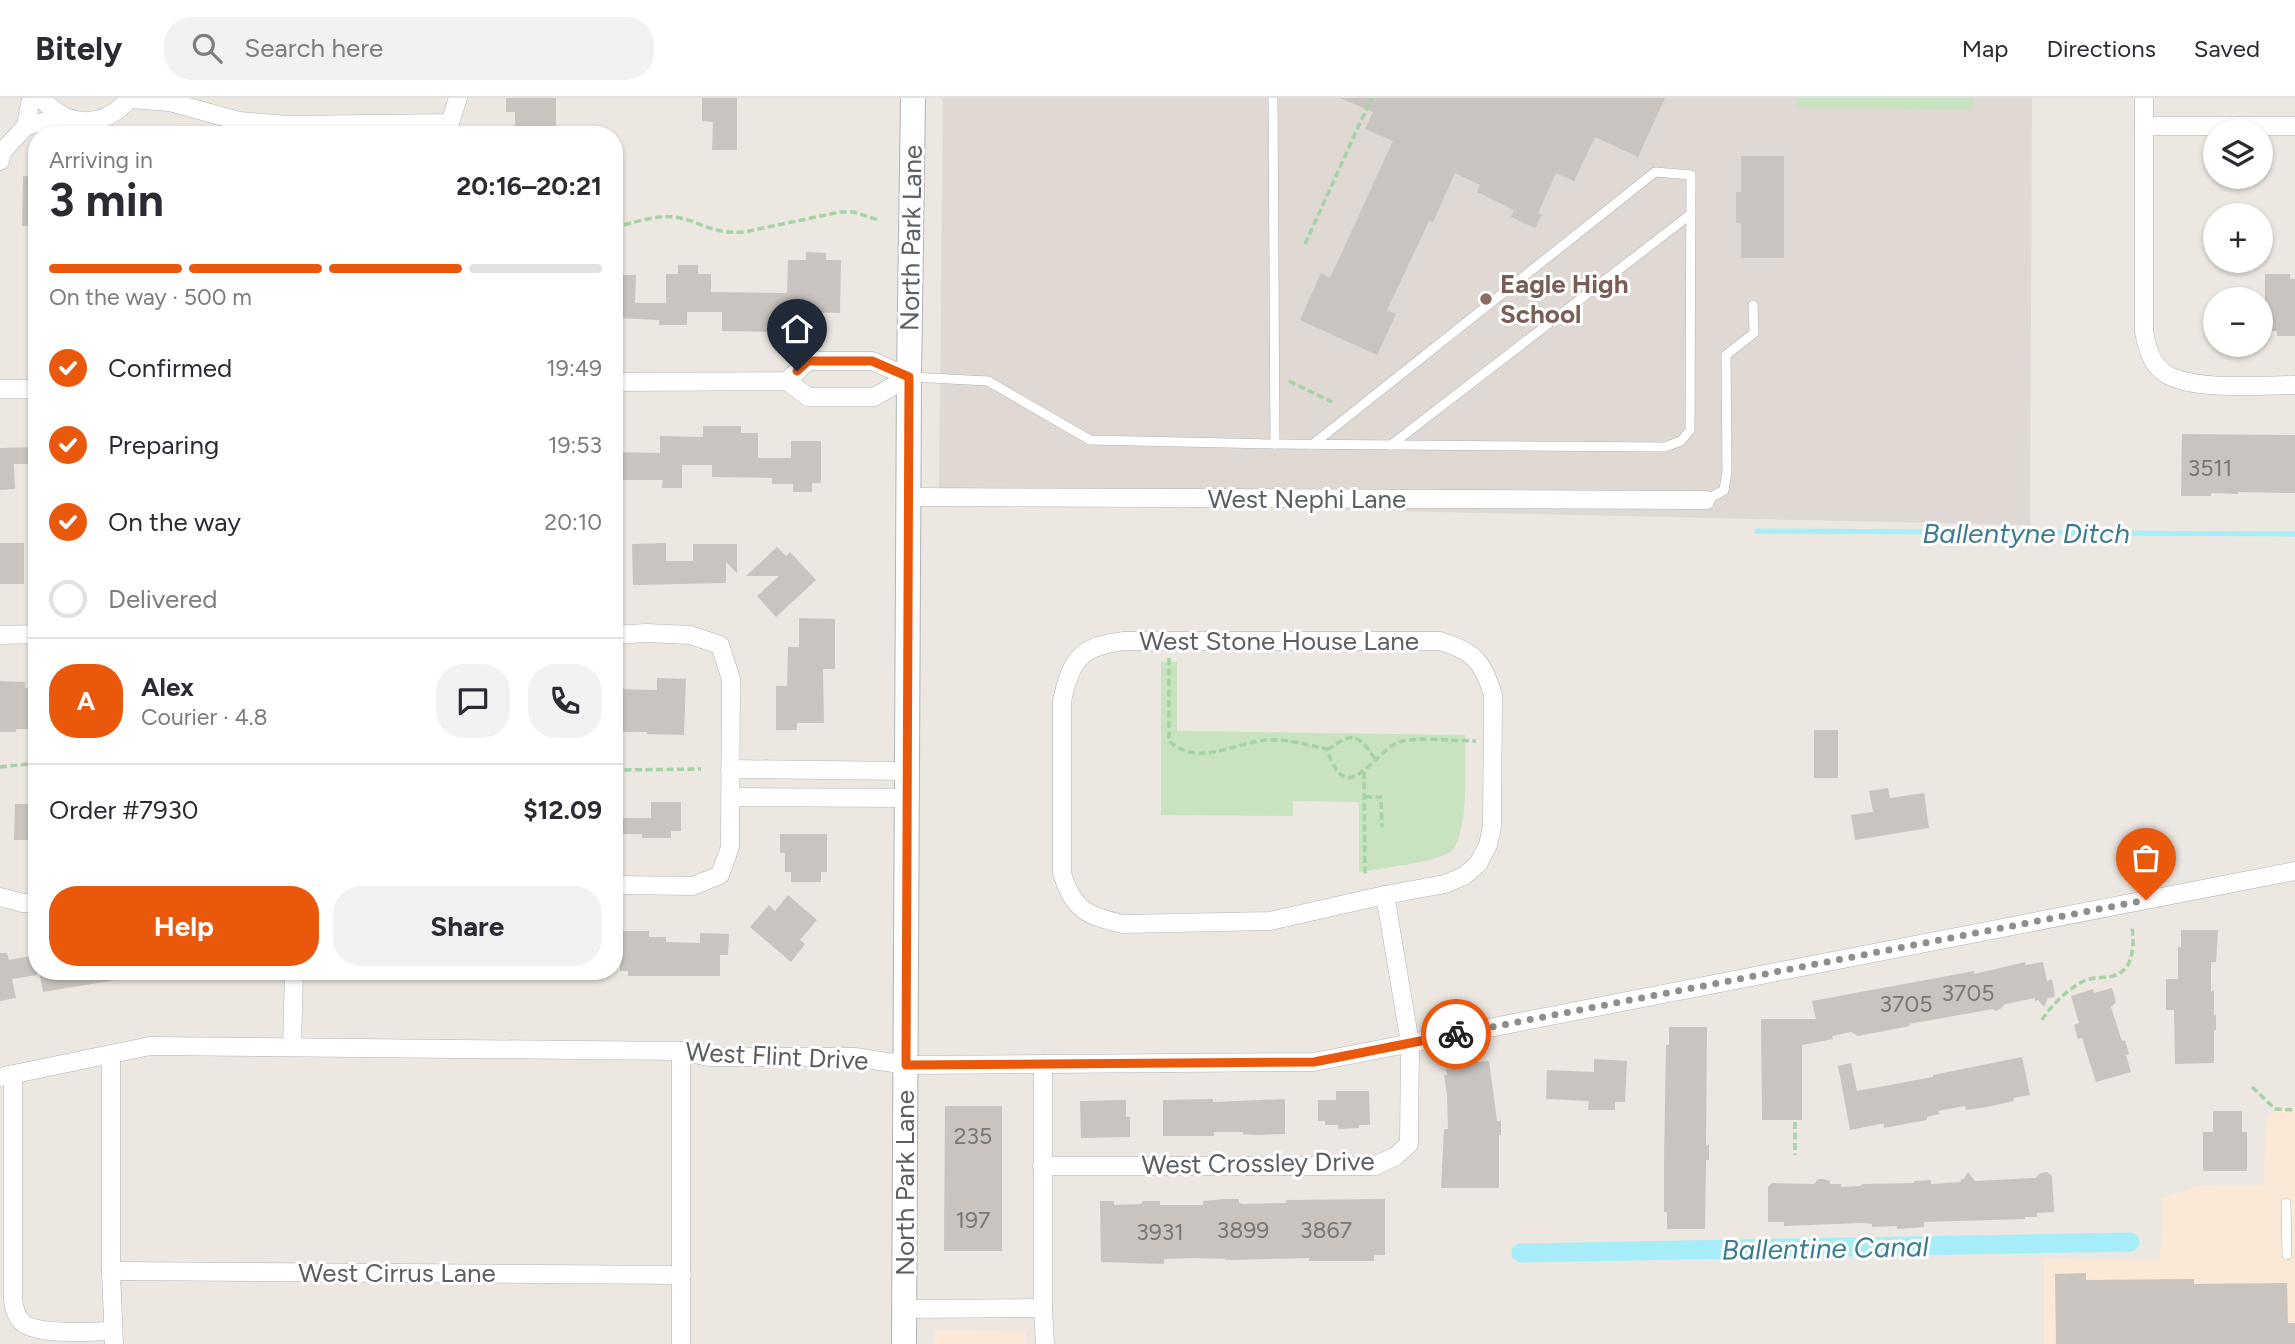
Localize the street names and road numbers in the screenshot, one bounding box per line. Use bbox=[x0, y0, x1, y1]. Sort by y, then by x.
street label: North Park Lane bbox=[893, 145, 929, 331]
street label: West Nephi Lane bbox=[1208, 483, 1406, 515]
street label: West Stone House Lane bbox=[1139, 625, 1419, 657]
street label: West Flint Drive bbox=[685, 1035, 869, 1077]
street label: North Park Lane bbox=[889, 1090, 921, 1276]
street label: West Crossley Drive bbox=[1141, 1145, 1375, 1181]
street label: West Cirrus Lane bbox=[298, 1257, 496, 1289]

